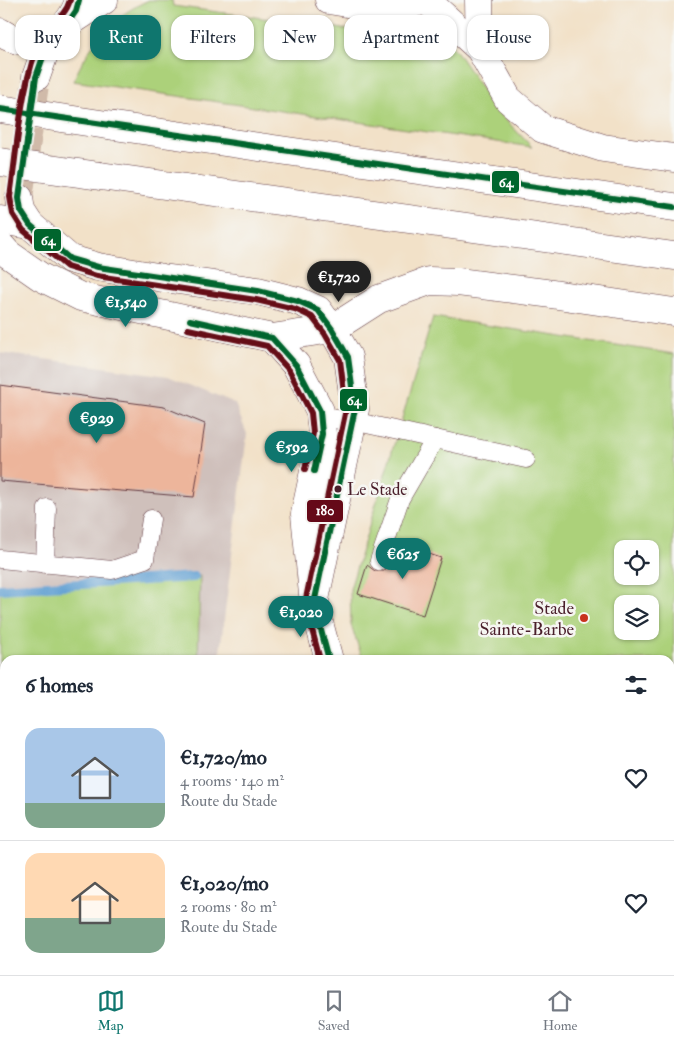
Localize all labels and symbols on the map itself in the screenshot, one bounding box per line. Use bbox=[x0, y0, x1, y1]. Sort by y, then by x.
line badge: 64 bbox=[491, 170, 520, 194]
text: 64 bbox=[499, 174, 515, 191]
line badge: 64 bbox=[33, 228, 62, 252]
text: 64 bbox=[41, 232, 57, 249]
pin: €1,720 bbox=[298, 260, 380, 303]
pin: €1,540 bbox=[85, 286, 167, 328]
line badge: 64 bbox=[339, 388, 368, 412]
text: 64 bbox=[347, 392, 363, 409]
pin: €929 bbox=[67, 402, 127, 444]
pin: €592 bbox=[262, 430, 322, 473]
place label: Le Stade bbox=[347, 479, 407, 500]
marker: Le Stade bbox=[333, 484, 343, 494]
line badge: 180 bbox=[306, 499, 344, 523]
text: 180 bbox=[316, 502, 334, 519]
pin: €625 bbox=[373, 538, 433, 580]
pin: €1,020 bbox=[260, 596, 342, 638]
place label: Stade Sainte-Barbe bbox=[479, 597, 574, 641]
marker: Stade Sainte-Barbe bbox=[578, 612, 590, 624]

